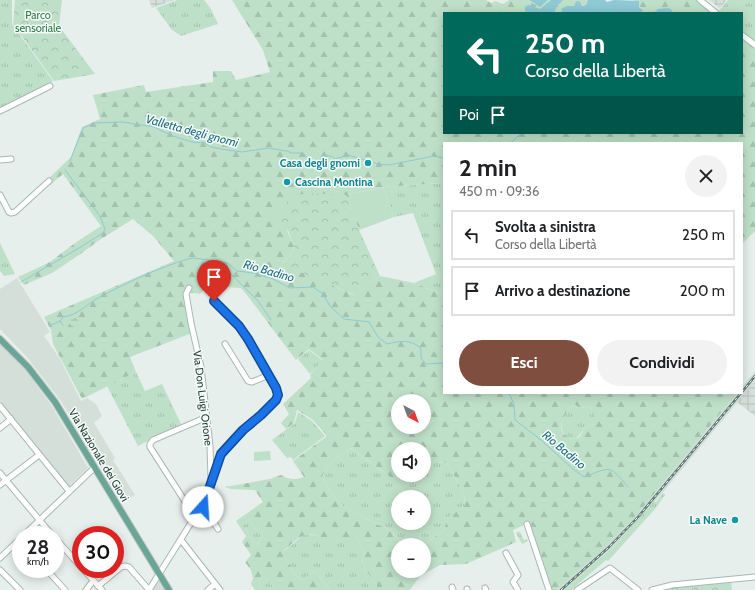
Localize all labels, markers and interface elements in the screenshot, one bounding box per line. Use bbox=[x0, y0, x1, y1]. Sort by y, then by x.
park label: Parco sensoriale bbox=[15, 8, 61, 35]
text: 250 m bbox=[525, 26, 605, 60]
icon: left bbox=[459, 28, 511, 80]
text: Corso della Libertà bbox=[525, 60, 666, 82]
icon: arrive bbox=[487, 104, 509, 126]
text: Poi bbox=[459, 106, 479, 124]
water label: Valletta degli gnomi bbox=[144, 111, 241, 150]
text: 2 min bbox=[459, 153, 517, 182]
button: close bbox=[685, 155, 727, 197]
place label: Casa degli gnomi bbox=[280, 156, 360, 170]
marker: Casa degli gnomi bbox=[363, 158, 373, 168]
place label: Cascina Montina bbox=[295, 175, 373, 189]
marker: Cascina Montina bbox=[282, 177, 292, 187]
text: 450 m · 09:36 bbox=[459, 183, 539, 199]
text: Svolta a sinistra bbox=[495, 218, 596, 236]
icon: left bbox=[461, 224, 483, 246]
text: 250 m bbox=[682, 226, 725, 244]
text: Corso della Libertà bbox=[495, 236, 597, 252]
water label: Rio Badino bbox=[242, 256, 296, 285]
pin bbox=[197, 260, 231, 301]
icon: arrive bbox=[203, 266, 225, 288]
icon: arrive bbox=[461, 280, 483, 302]
text: Arrivo a destinazione bbox=[495, 282, 630, 300]
text: 200 m bbox=[680, 282, 725, 300]
button: Esci bbox=[459, 340, 589, 386]
button: Condividi bbox=[597, 340, 727, 386]
street label: Via Don Luigi Orione bbox=[190, 350, 216, 447]
north arrow bbox=[391, 394, 431, 434]
map controls bbox=[391, 394, 431, 578]
street label: Via Nazionale dei Giovi bbox=[66, 406, 132, 504]
water label: Rio Badino bbox=[539, 427, 589, 472]
button: sound bbox=[391, 442, 431, 482]
position arrow bbox=[182, 486, 224, 528]
button: + bbox=[391, 490, 431, 530]
place label: La Nave bbox=[690, 513, 727, 527]
marker: La Nave bbox=[730, 515, 740, 525]
speed limit sign: 30 bbox=[72, 526, 124, 578]
text: 28 bbox=[27, 535, 49, 559]
button: − bbox=[391, 538, 431, 578]
text: km/h bbox=[27, 555, 49, 568]

